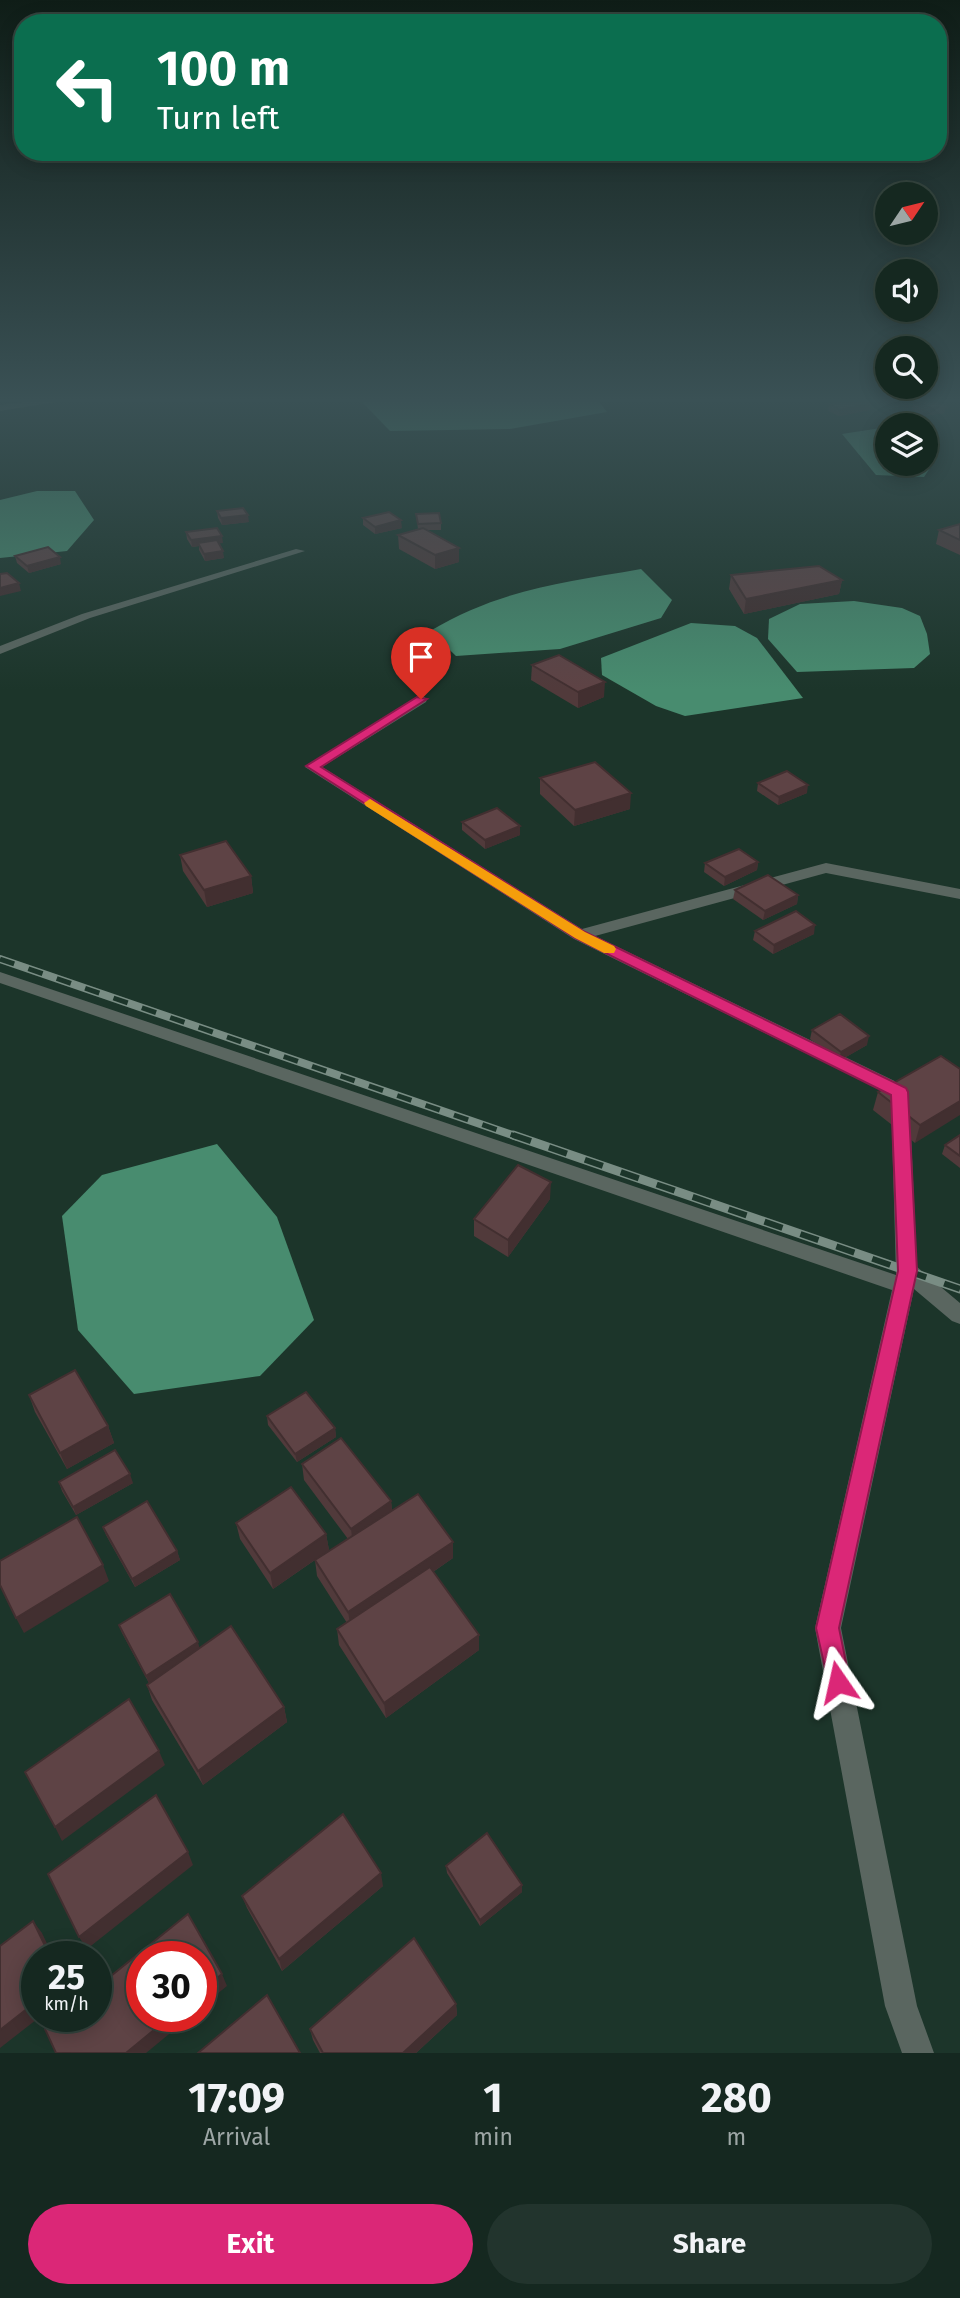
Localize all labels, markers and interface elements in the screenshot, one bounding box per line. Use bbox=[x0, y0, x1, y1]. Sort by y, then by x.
text: 100 m bbox=[157, 39, 290, 98]
icon: left bbox=[42, 42, 133, 133]
text: Turn left bbox=[157, 99, 279, 137]
north arrow bbox=[875, 182, 938, 245]
map controls bbox=[875, 182, 938, 476]
button: sound bbox=[875, 259, 938, 322]
button: search bbox=[875, 336, 938, 399]
button: layers bbox=[875, 413, 938, 476]
pin bbox=[391, 627, 451, 699]
icon: arrive bbox=[402, 638, 440, 676]
position arrow bbox=[801, 1645, 875, 1719]
speed limit sign: 30 bbox=[126, 1941, 217, 2032]
text: 25 bbox=[48, 1956, 85, 1998]
text: km/h bbox=[44, 1993, 89, 2015]
text: 17:09 bbox=[188, 2073, 285, 2123]
text: 1 bbox=[483, 2073, 503, 2123]
text: 280 bbox=[701, 2073, 772, 2123]
text: Arrival bbox=[203, 2123, 270, 2151]
text: min bbox=[473, 2123, 513, 2151]
text: m bbox=[727, 2123, 746, 2151]
button: Exit bbox=[28, 2204, 473, 2284]
button: Share bbox=[487, 2204, 932, 2284]

